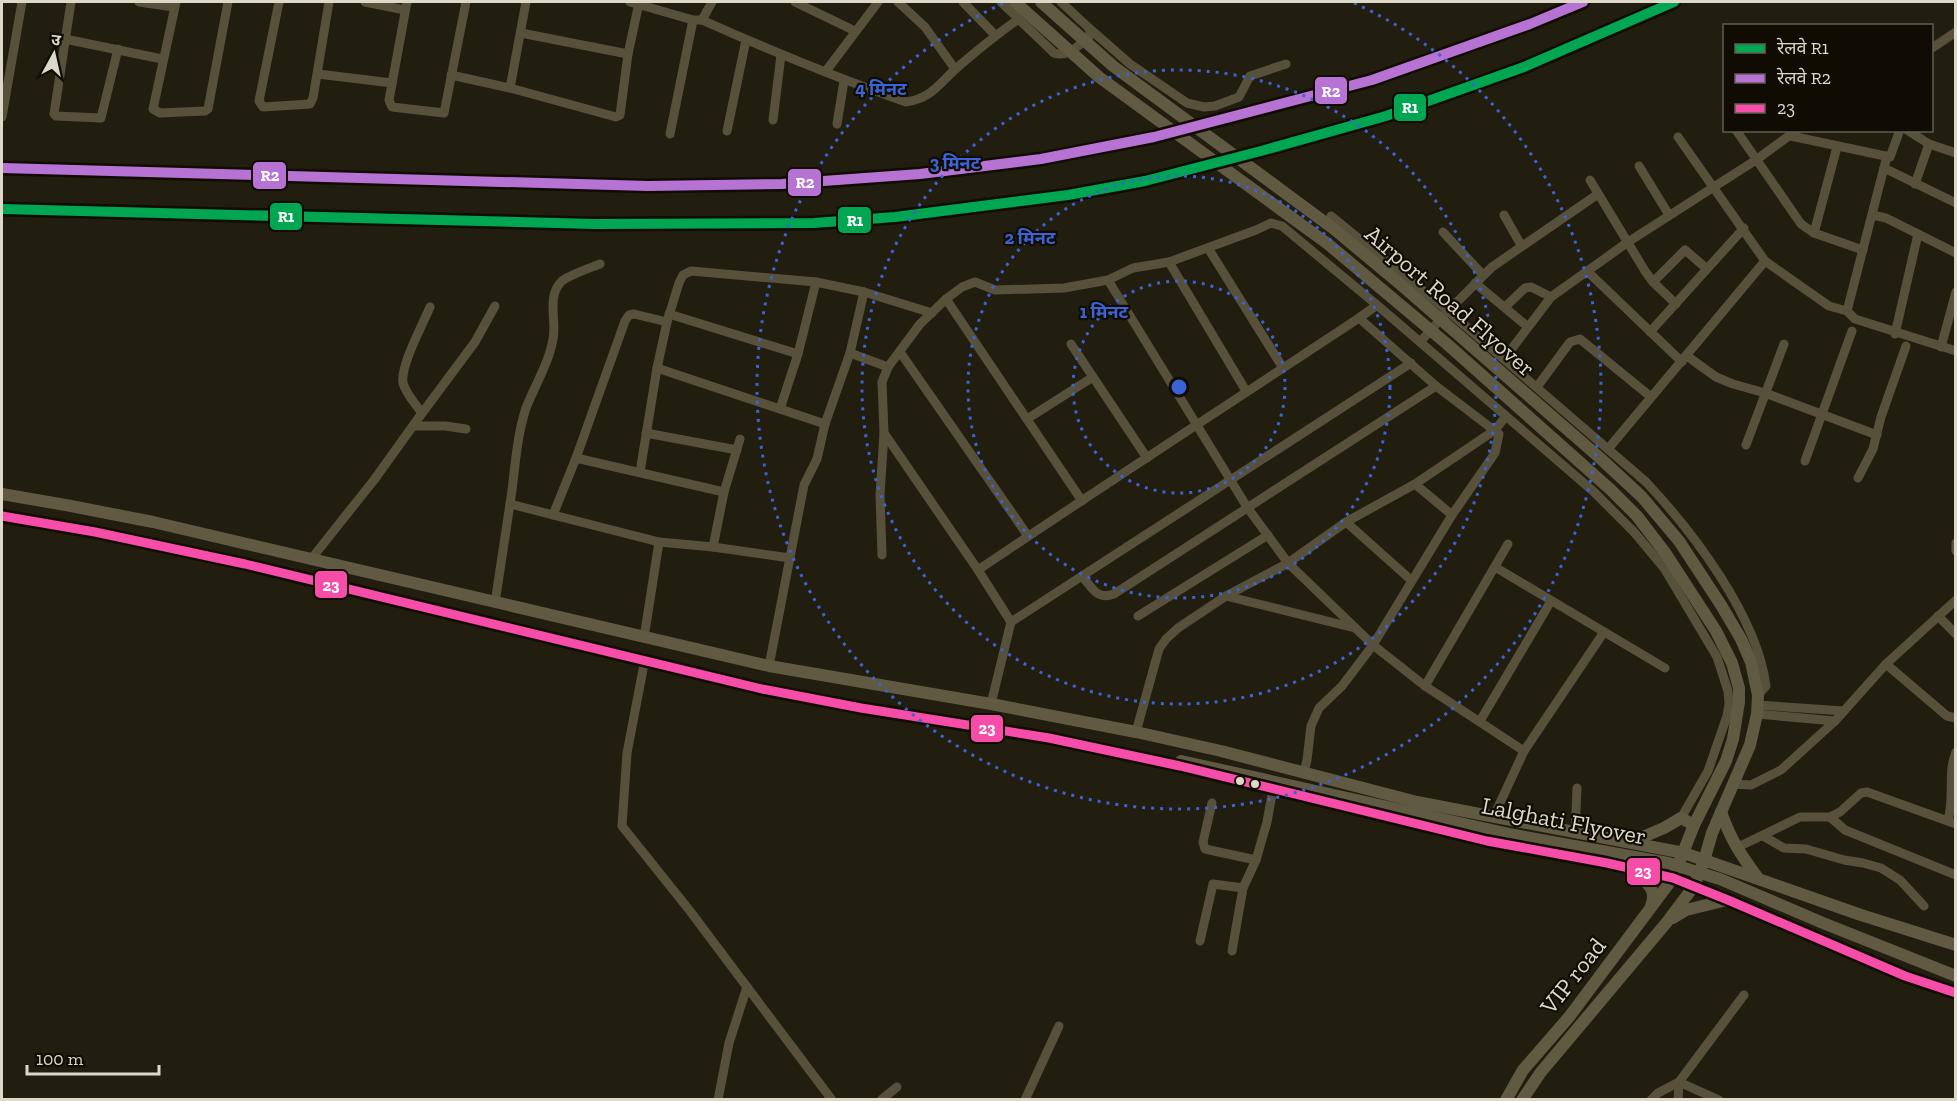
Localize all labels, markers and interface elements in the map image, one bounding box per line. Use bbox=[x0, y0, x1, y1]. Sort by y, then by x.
north arrow bbox=[24, 24, 84, 84]
legend bbox=[1723, 24, 1933, 132]
text: उ bbox=[50, 30, 63, 50]
text: रेलवे R1 bbox=[1776, 37, 1829, 59]
text: रेलवे R2 bbox=[1776, 67, 1831, 89]
line badge: R2 bbox=[1314, 76, 1348, 105]
text: 4 मिनट bbox=[855, 78, 907, 100]
text: R2 bbox=[1322, 82, 1341, 101]
line badge: R1 bbox=[1393, 93, 1427, 122]
text: 23 bbox=[1777, 97, 1795, 119]
text: R1 bbox=[1402, 98, 1419, 117]
text: 3 मिनट bbox=[930, 152, 981, 174]
line badge: R2 bbox=[252, 161, 287, 190]
text: R2 bbox=[261, 166, 280, 185]
line badge: R2 bbox=[787, 168, 822, 197]
text: R2 bbox=[796, 173, 815, 192]
line badge: R1 bbox=[269, 202, 303, 231]
line badge: R1 bbox=[837, 206, 872, 234]
text: R1 bbox=[278, 207, 295, 226]
text: R1 bbox=[847, 211, 864, 230]
street label: Airport Road Flyover bbox=[1359, 219, 1541, 382]
text: 2 मिनट bbox=[1005, 227, 1056, 249]
text: 1 मिनट bbox=[1080, 301, 1129, 323]
centre of rings bbox=[1169, 377, 1189, 397]
line badge: 23 bbox=[314, 570, 348, 599]
text: 23 bbox=[322, 576, 340, 595]
line badge: 23 bbox=[970, 714, 1004, 743]
text: 23 bbox=[978, 719, 996, 738]
unlabelled marker bbox=[1234, 775, 1246, 787]
unlabelled marker bbox=[1249, 778, 1261, 790]
street label: Lalghati Flyover bbox=[1479, 790, 1649, 851]
line badge: 23 bbox=[1626, 857, 1661, 886]
text: 23 bbox=[1634, 862, 1652, 881]
street label: VIP road bbox=[1533, 932, 1611, 1021]
scale bar bbox=[27, 1038, 159, 1076]
text: 100 m bbox=[36, 1048, 84, 1070]

